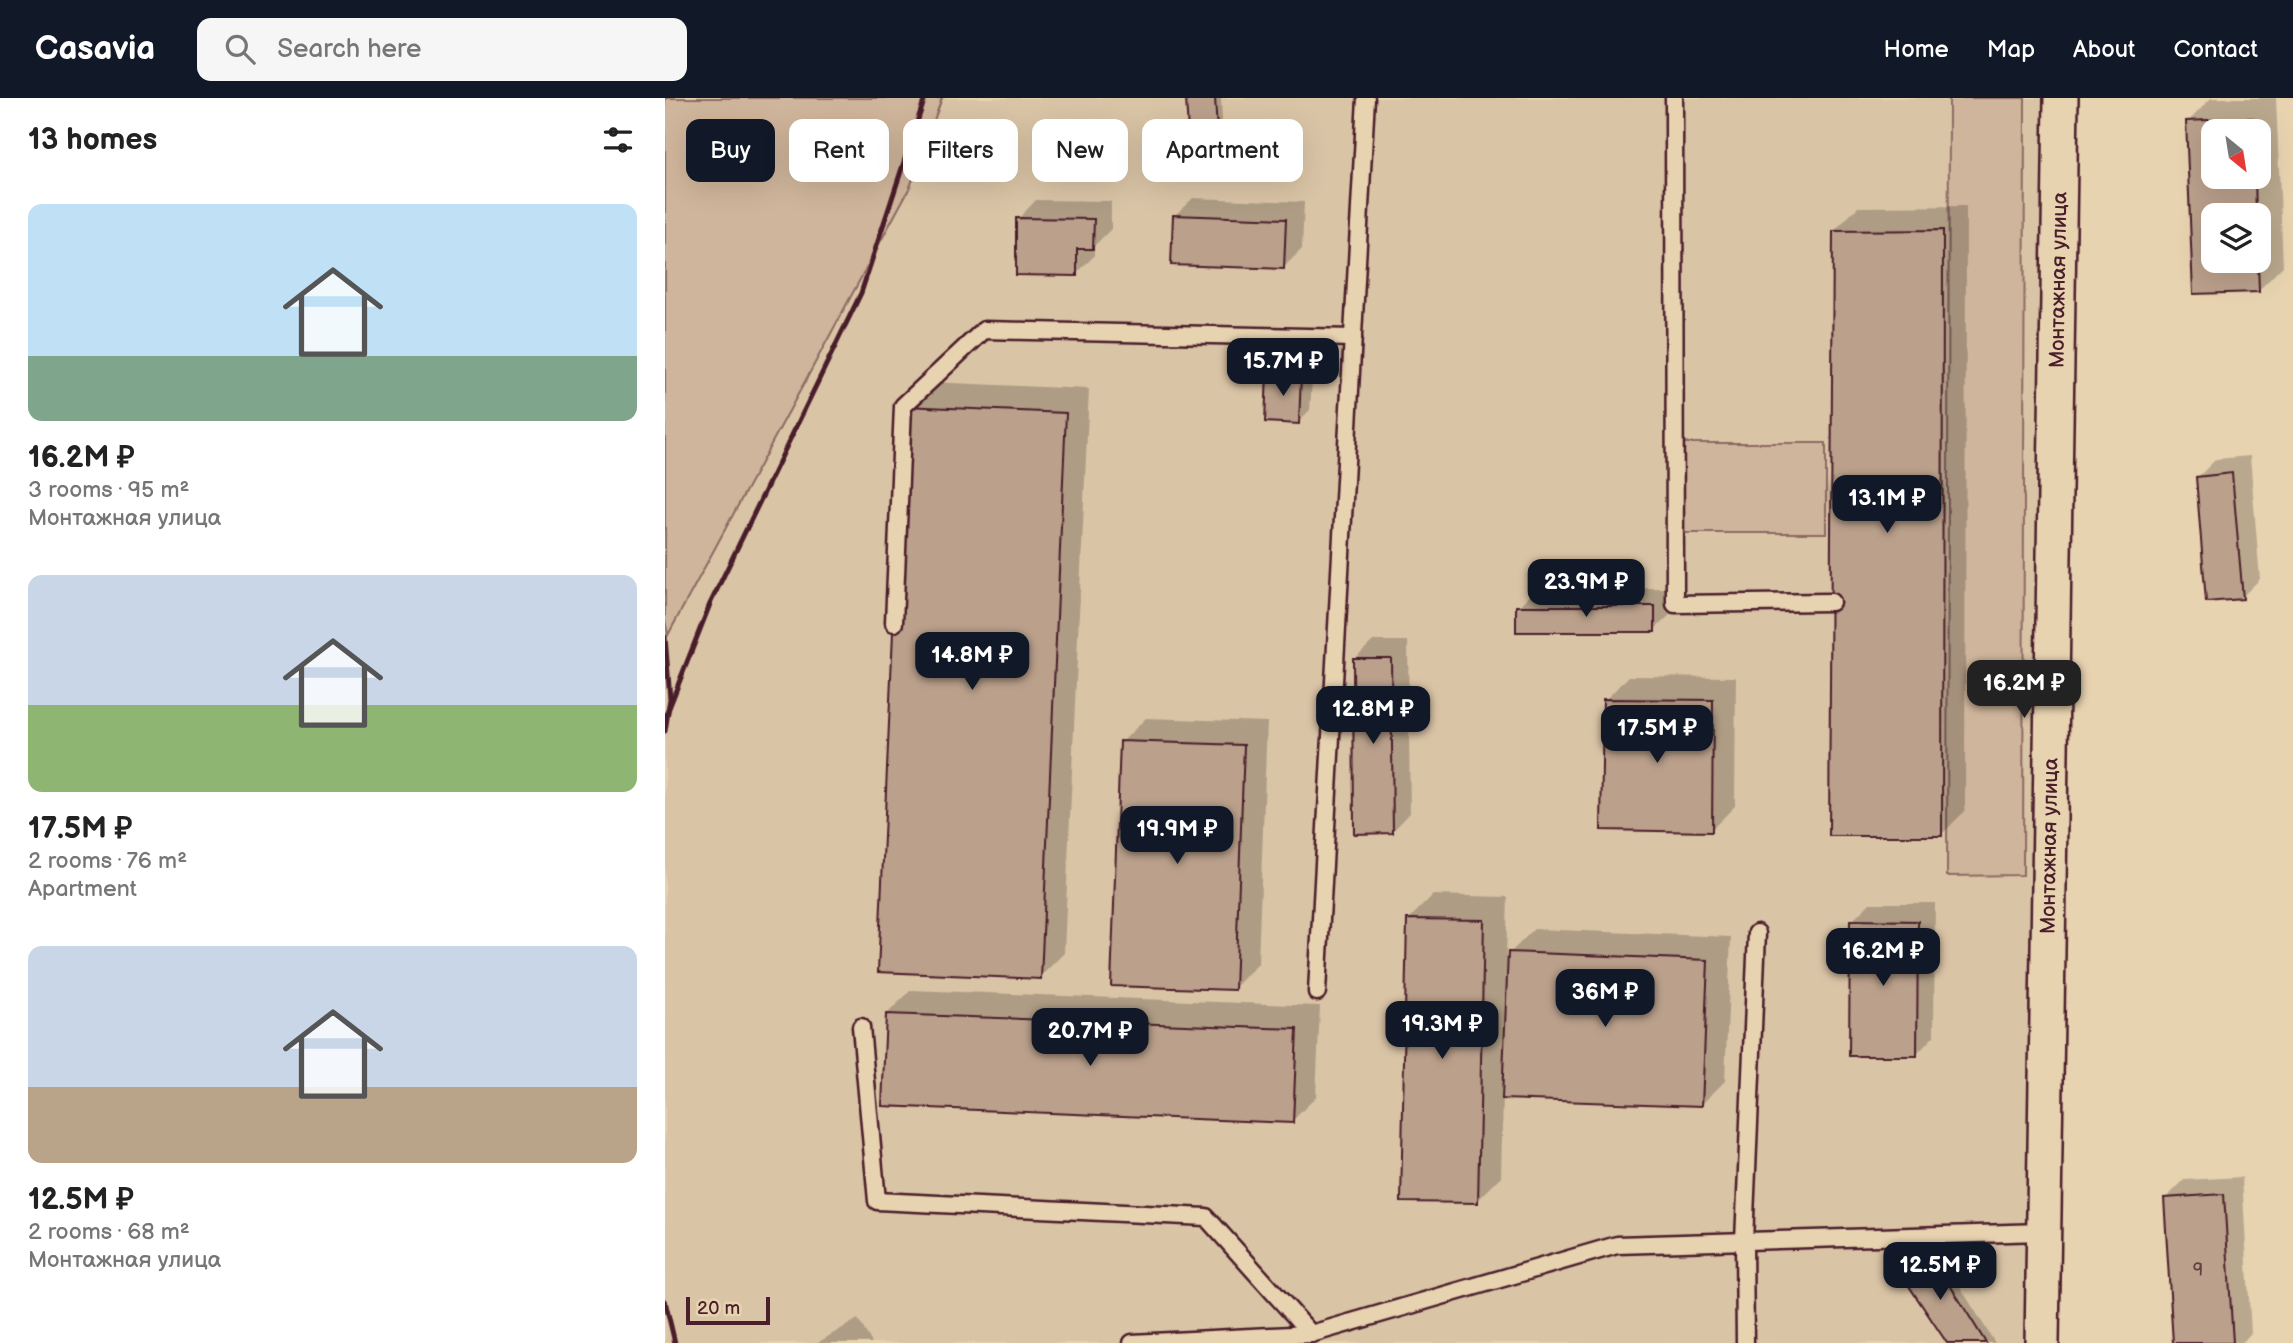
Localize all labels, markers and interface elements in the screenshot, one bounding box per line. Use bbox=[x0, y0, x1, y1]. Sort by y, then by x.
search box bbox=[197, 18, 687, 81]
text: Casavia bbox=[35, 29, 155, 69]
icon: search bbox=[221, 30, 259, 68]
text: Search here bbox=[277, 34, 421, 65]
text: Home bbox=[1884, 35, 1949, 64]
text: Map bbox=[1987, 35, 2035, 64]
text: About bbox=[2073, 35, 2135, 64]
text: Contact bbox=[2173, 35, 2258, 64]
chip: Buy bbox=[686, 119, 775, 182]
chip: Rent bbox=[789, 119, 889, 182]
chip: Filters bbox=[903, 119, 1018, 182]
chip: New bbox=[1032, 119, 1128, 182]
chip: Apartment bbox=[1142, 119, 1303, 182]
north arrow bbox=[2201, 119, 2271, 189]
map controls bbox=[2201, 119, 2271, 273]
icon: filters bbox=[599, 121, 637, 159]
text: 13 homes bbox=[28, 122, 157, 158]
street label: Монтажная улица bbox=[2044, 191, 2073, 368]
button: layers bbox=[2201, 203, 2271, 273]
icon: home bbox=[270, 249, 396, 375]
pin: 15.7M ₽ bbox=[1218, 338, 1348, 398]
text: 15.7M ₽ bbox=[1243, 347, 1323, 375]
text: 16.2M ₽ bbox=[28, 440, 135, 476]
text: 3 rooms · 95 m² bbox=[28, 476, 189, 504]
pin: 13.1M ₽ bbox=[1822, 476, 1952, 535]
text: 13.1M ₽ bbox=[1848, 484, 1926, 512]
text: Монтажная улица bbox=[28, 504, 221, 532]
pin: 23.9M ₽ bbox=[1521, 560, 1651, 619]
text: 23.9M ₽ bbox=[1544, 568, 1628, 596]
icon: home bbox=[270, 620, 396, 746]
pin: 14.8M ₽ bbox=[907, 632, 1037, 692]
text: 14.8M ₽ bbox=[931, 641, 1013, 669]
pin: 16.2M ₽ bbox=[1959, 660, 2089, 720]
text: 16.2M ₽ bbox=[1983, 669, 2065, 697]
pin: 12.8M ₽ bbox=[1308, 686, 1438, 746]
text: 12.8M ₽ bbox=[1332, 695, 1414, 723]
pin: 17.5M ₽ bbox=[1592, 706, 1722, 765]
text: 17.5M ₽ bbox=[1617, 714, 1697, 742]
street label: Монтажная улица bbox=[2035, 757, 2064, 934]
pin: 19.9M ₽ bbox=[1112, 806, 1242, 866]
text: 17.5M ₽ bbox=[28, 811, 133, 847]
text: 19.9M ₽ bbox=[1136, 815, 1218, 843]
text: 2 rooms · 76 m² bbox=[28, 847, 187, 875]
text: Apartment bbox=[28, 875, 137, 903]
pin: 16.2M ₽ bbox=[1818, 928, 1948, 988]
text: 16.2M ₽ bbox=[1842, 937, 1924, 965]
pin: 36M ₽ bbox=[1556, 970, 1654, 1029]
text: 36M ₽ bbox=[1572, 978, 1638, 1006]
icon: home bbox=[270, 991, 396, 1117]
pin: 19.3M ₽ bbox=[1377, 1002, 1507, 1061]
pin: 20.7M ₽ bbox=[1025, 1009, 1155, 1068]
text: 19.3M ₽ bbox=[1401, 1010, 1483, 1038]
text: 20.7M ₽ bbox=[1048, 1017, 1132, 1045]
text: 12.5M ₽ bbox=[28, 1182, 134, 1218]
text: 2 rooms · 68 m² bbox=[28, 1218, 190, 1246]
pin: 12.5M ₽ bbox=[1875, 1242, 2005, 1302]
text: Монтажная улица bbox=[28, 1246, 221, 1274]
text: 12.5M ₽ bbox=[1899, 1251, 1981, 1279]
house number: 9 bbox=[2193, 1260, 2203, 1281]
scale bar bbox=[686, 1294, 770, 1326]
text: 20 m bbox=[697, 1297, 740, 1320]

